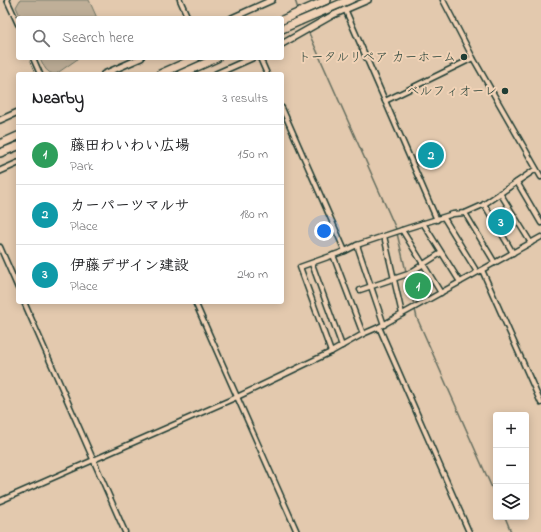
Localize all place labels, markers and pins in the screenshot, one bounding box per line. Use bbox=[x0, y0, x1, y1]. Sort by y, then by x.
place label: トータルリペア カーホーム bbox=[298, 48, 456, 67]
marker: トータルリペア カーホーム bbox=[459, 52, 469, 62]
place label: ベルフィオーレ bbox=[407, 82, 497, 101]
marker: ベルフィオーレ bbox=[500, 86, 510, 96]
pin: 2 bbox=[418, 140, 444, 170]
pin: 3 bbox=[488, 207, 514, 237]
pin: 1 bbox=[405, 271, 431, 301]

